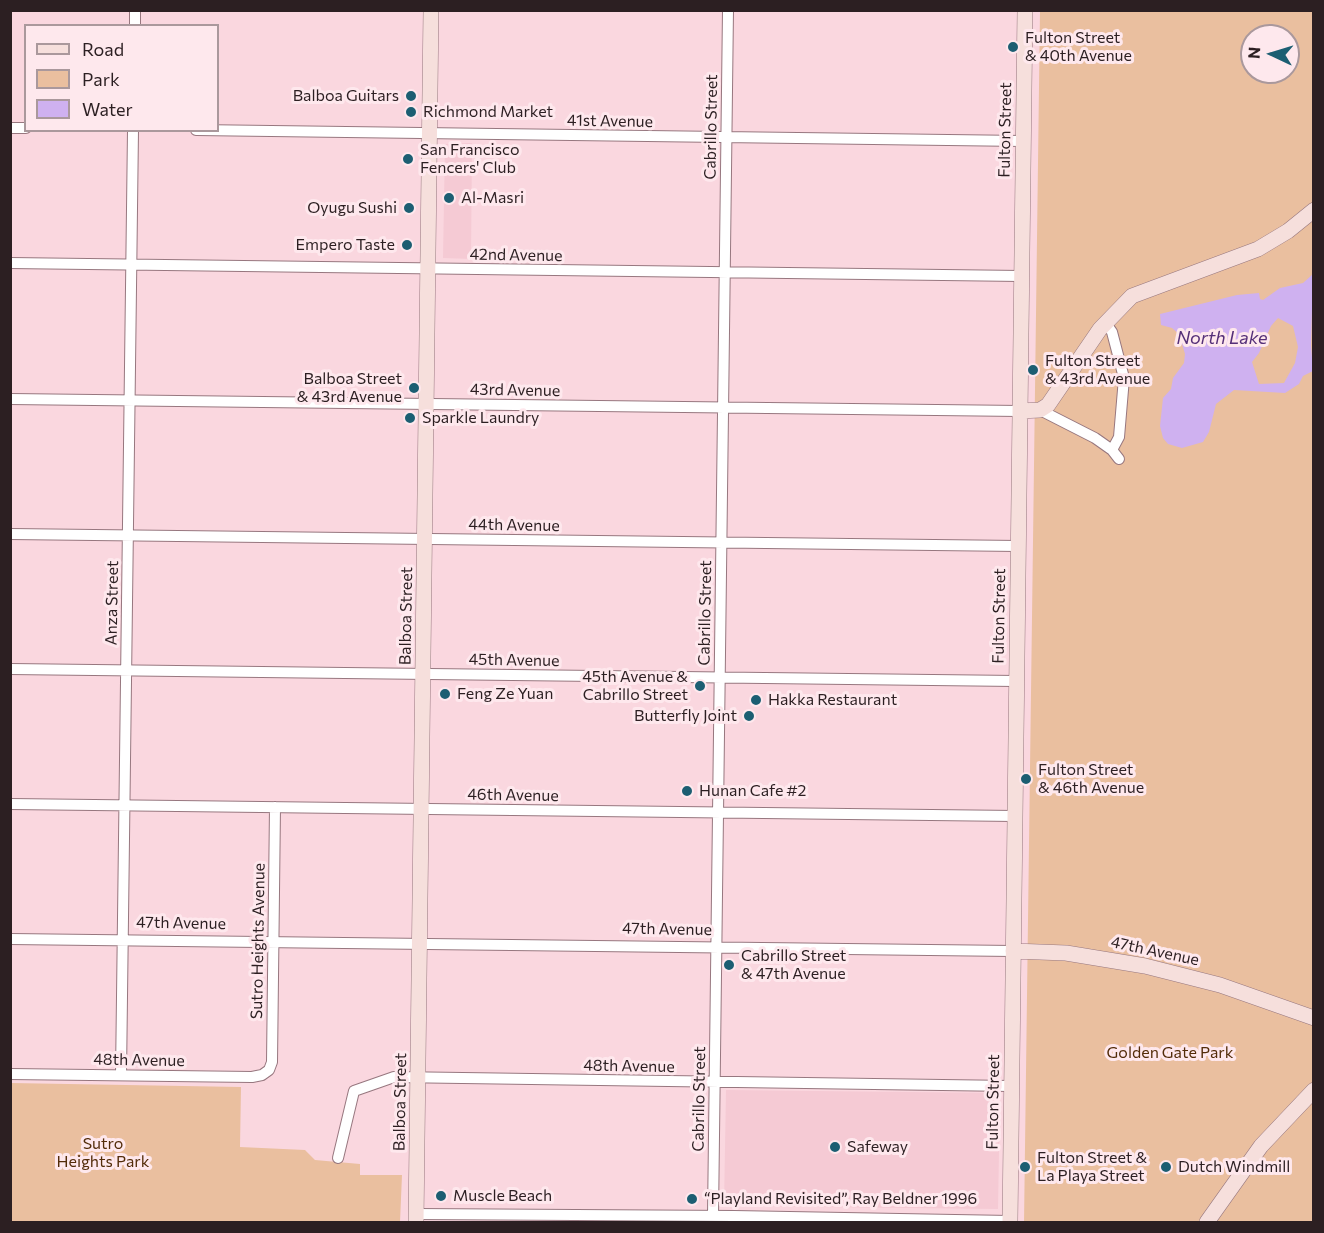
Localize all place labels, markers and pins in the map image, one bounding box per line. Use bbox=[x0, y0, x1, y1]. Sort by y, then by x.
place label: Fulton Street & 40th Avenue bbox=[1025, 28, 1132, 66]
marker: Fulton Street & 40th Avenue bbox=[1006, 40, 1020, 54]
place label: Balboa Guitars bbox=[293, 86, 399, 106]
marker: Balboa Guitars bbox=[404, 89, 418, 103]
place label: Richmond Market bbox=[423, 102, 553, 122]
marker: Richmond Market bbox=[404, 105, 418, 119]
place label: San Francisco Fencers' Club bbox=[420, 140, 519, 178]
marker: San Francisco Fencers' Club bbox=[401, 152, 415, 166]
place label: Al-Masri bbox=[461, 188, 524, 208]
marker: Al-Masri bbox=[442, 191, 456, 205]
place label: Oyugu Sushi bbox=[307, 198, 397, 218]
marker: Oyugu Sushi bbox=[402, 201, 416, 215]
place label: Empero Taste bbox=[296, 235, 395, 255]
marker: Empero Taste bbox=[400, 238, 414, 252]
place label: Fulton Street & 43rd Avenue bbox=[1045, 351, 1150, 389]
marker: Fulton Street & 43rd Avenue bbox=[1026, 363, 1040, 377]
place label: Balboa Street & 43rd Avenue bbox=[297, 369, 402, 407]
marker: Balboa Street & 43rd Avenue bbox=[407, 381, 421, 395]
place label: Sparkle Laundry bbox=[422, 408, 539, 428]
marker: Sparkle Laundry bbox=[403, 411, 417, 425]
place label: 45th Avenue & Cabrillo Street bbox=[582, 667, 688, 705]
marker: 45th Avenue & Cabrillo Street bbox=[693, 679, 707, 693]
place label: Feng Ze Yuan bbox=[457, 684, 553, 704]
marker: Feng Ze Yuan bbox=[438, 687, 452, 701]
place label: Hakka Restaurant bbox=[768, 690, 897, 710]
marker: Hakka Restaurant bbox=[749, 693, 763, 707]
place label: Butterfly Joint bbox=[634, 706, 737, 726]
marker: Butterfly Joint bbox=[742, 709, 756, 723]
place label: Fulton Street & 46th Avenue bbox=[1038, 760, 1144, 798]
marker: Fulton Street & 46th Avenue bbox=[1019, 772, 1033, 786]
place label: Hunan Cafe #2 bbox=[699, 781, 806, 801]
marker: Hunan Cafe #2 bbox=[680, 784, 694, 798]
place label: Cabrillo Street & 47th Avenue bbox=[741, 946, 846, 984]
marker: Cabrillo Street & 47th Avenue bbox=[722, 958, 736, 972]
place label: Safeway bbox=[847, 1137, 908, 1157]
marker: Safeway bbox=[828, 1140, 842, 1154]
place label: Fulton Street & La Playa Street bbox=[1037, 1148, 1147, 1186]
place label: Dutch Windmill bbox=[1178, 1157, 1290, 1177]
marker: Fulton Street & La Playa Street bbox=[1018, 1160, 1032, 1174]
marker: Dutch Windmill bbox=[1159, 1160, 1173, 1174]
place label: Muscle Beach bbox=[453, 1186, 552, 1206]
marker: Muscle Beach bbox=[434, 1189, 448, 1203]
place label: “Playland Revisited”, Ray Beldner 1996 bbox=[704, 1189, 977, 1209]
marker: “Playland Revisited”, Ray Beldner 1996 bbox=[685, 1192, 699, 1206]

